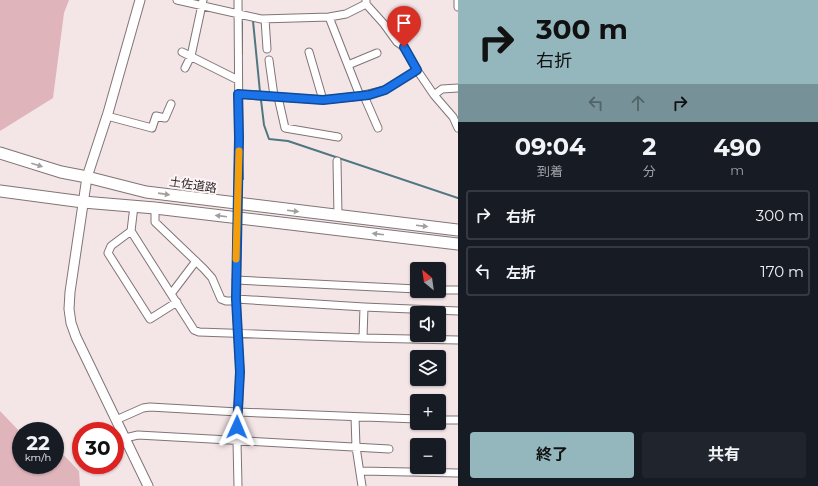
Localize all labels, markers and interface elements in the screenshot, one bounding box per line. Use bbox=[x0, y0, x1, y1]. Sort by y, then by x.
pin bbox=[387, 6, 421, 47]
icon: arrive bbox=[393, 12, 415, 34]
text: 300 m bbox=[536, 12, 628, 46]
icon: right bbox=[470, 16, 522, 68]
text: 右折 bbox=[536, 50, 572, 72]
icon: left bbox=[585, 92, 607, 114]
icon: ahead bbox=[627, 92, 649, 114]
icon: right bbox=[669, 92, 691, 114]
text: 09:04 bbox=[515, 132, 585, 161]
text: 2 bbox=[642, 132, 656, 161]
text: 490 bbox=[713, 133, 761, 162]
one-way arrow bbox=[32, 162, 44, 168]
text: m bbox=[730, 162, 744, 178]
text: 到着 bbox=[537, 163, 563, 179]
text: 分 bbox=[643, 163, 656, 179]
street label: 土佐道路 bbox=[168, 174, 218, 195]
one-way arrow bbox=[158, 191, 170, 197]
icon: right bbox=[472, 204, 494, 226]
text: 300 m bbox=[756, 206, 804, 225]
one-way arrow bbox=[286, 207, 299, 214]
text: 右折 bbox=[506, 207, 536, 226]
one-way arrow bbox=[215, 213, 227, 219]
one-way arrow bbox=[416, 223, 428, 230]
one-way arrow bbox=[372, 231, 384, 238]
icon: left bbox=[472, 260, 494, 282]
north arrow bbox=[410, 262, 446, 298]
map controls bbox=[410, 262, 446, 474]
text: 170 m bbox=[760, 262, 804, 281]
text: 左折 bbox=[506, 263, 536, 282]
button: sound bbox=[410, 306, 446, 342]
button: layers bbox=[410, 350, 446, 386]
button: + bbox=[410, 394, 446, 430]
position arrow bbox=[216, 406, 258, 448]
speed limit sign: 30 bbox=[72, 422, 124, 474]
text: 22 bbox=[26, 431, 50, 455]
button: 終了 bbox=[470, 432, 634, 478]
button: 共有 bbox=[642, 432, 806, 478]
button: − bbox=[410, 438, 446, 474]
text: km/h bbox=[25, 451, 51, 464]

